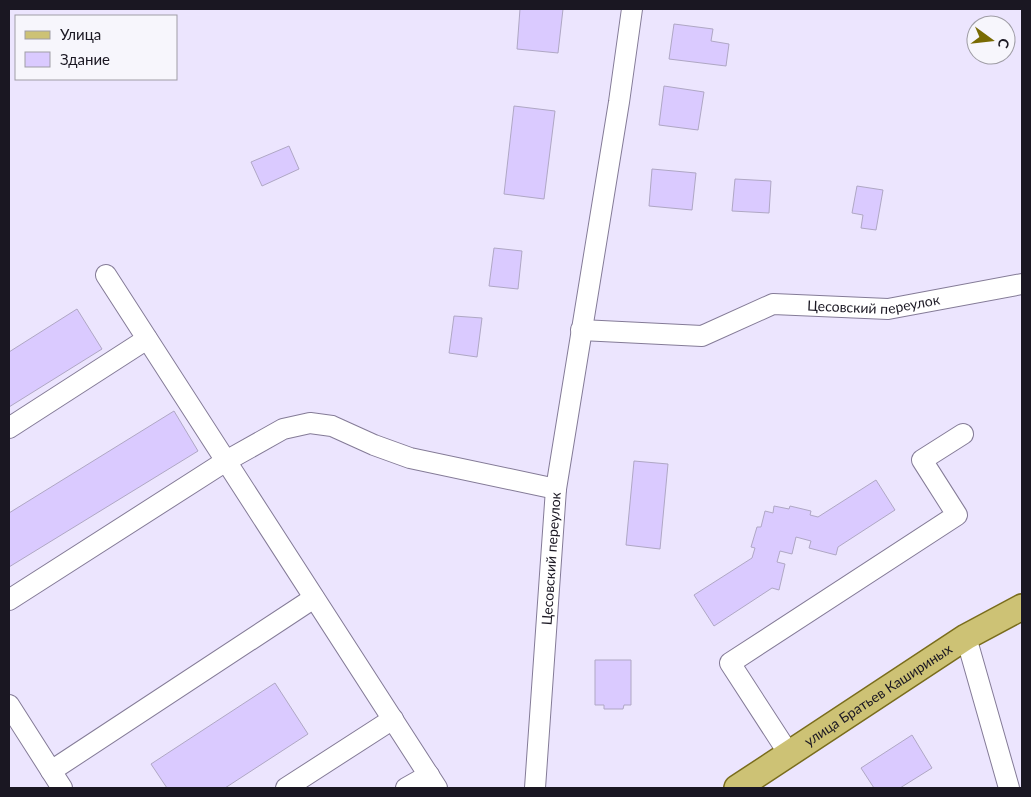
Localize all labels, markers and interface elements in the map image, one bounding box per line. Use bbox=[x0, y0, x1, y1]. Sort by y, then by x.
legend bbox=[15, 15, 178, 80]
north arrow bbox=[966, 15, 1016, 65]
text: Улица bbox=[60, 25, 101, 43]
text: С bbox=[994, 37, 1013, 51]
text: Здание bbox=[60, 50, 110, 68]
street label: Цесовский переулок bbox=[807, 290, 942, 317]
street label: Цесовский переулок bbox=[537, 491, 564, 626]
street label: улица Братьев Кашириных bbox=[801, 640, 955, 749]

